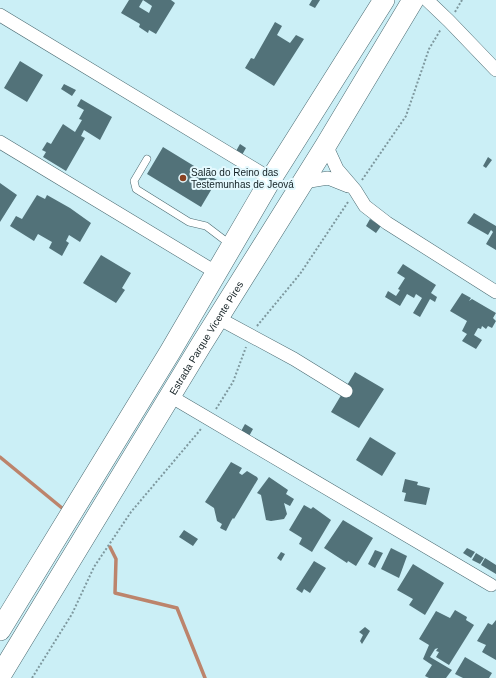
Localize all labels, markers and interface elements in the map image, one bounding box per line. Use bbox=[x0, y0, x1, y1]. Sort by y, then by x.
place label: Salão do Reino das Testemunhas de Jeová bbox=[191, 167, 294, 190]
marker: Salão do Reino das Testemunhas de Jeová bbox=[178, 173, 188, 183]
street label: Estrada Parque Vicente Pires bbox=[167, 279, 245, 397]

